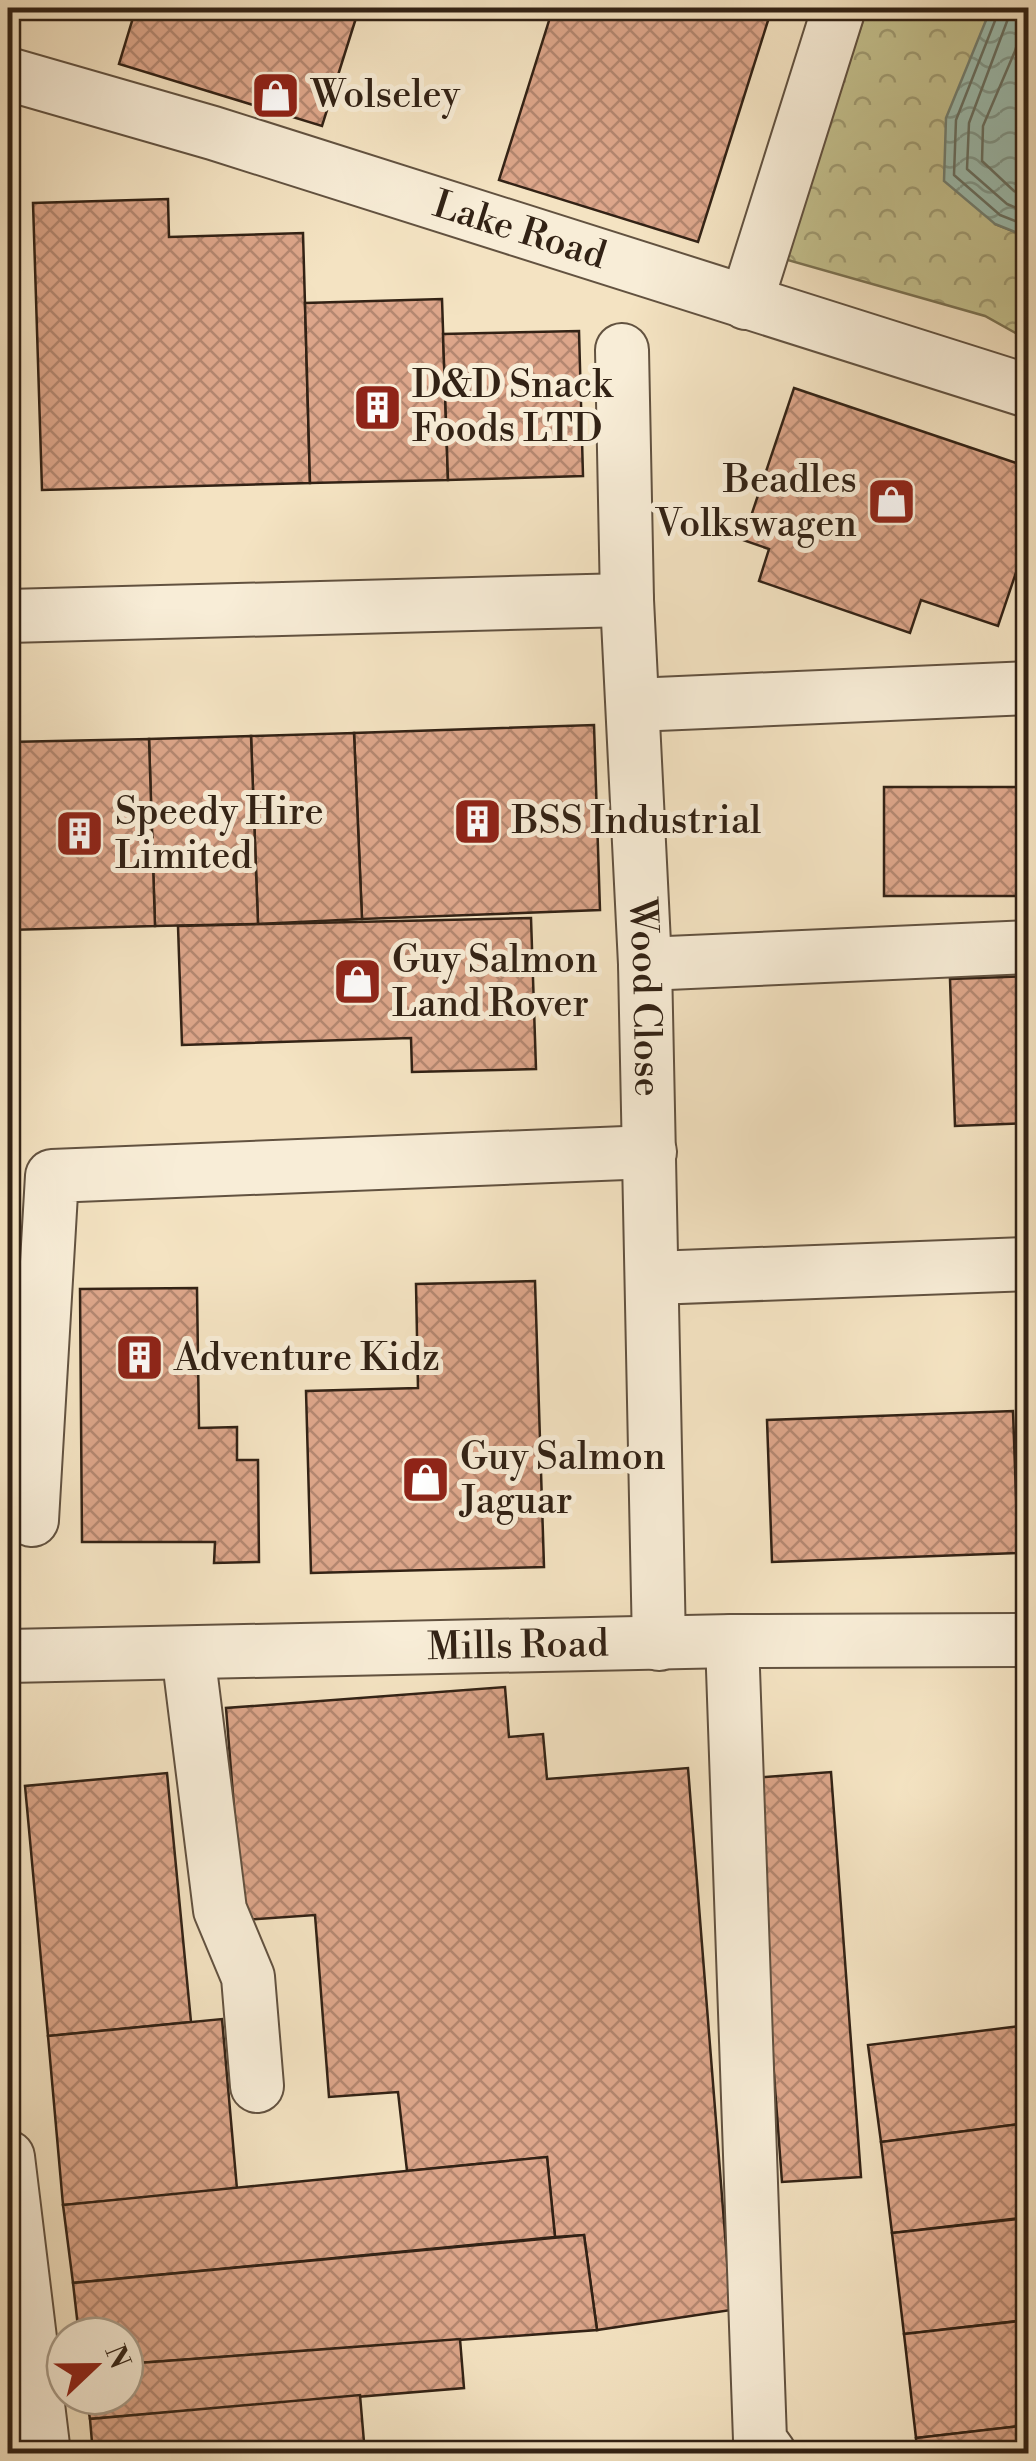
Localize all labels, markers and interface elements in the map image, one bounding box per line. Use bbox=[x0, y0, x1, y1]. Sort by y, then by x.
shop icon: Wolseley bbox=[250, 69, 302, 121]
place label: Wolseley bbox=[310, 72, 461, 119]
street label: Lake Road bbox=[427, 181, 613, 280]
place label: D&D Snack Foods LTD bbox=[412, 362, 614, 453]
building icon: D&D Snack Foods LTD bbox=[351, 381, 403, 433]
place label: Beadles Volkswagen bbox=[654, 457, 857, 548]
shop icon: Beadles Volkswagen bbox=[866, 476, 918, 528]
place label: Speedy Hire Limited bbox=[115, 789, 324, 880]
building icon: BSS Industrial bbox=[451, 795, 503, 847]
place label: BSS Industrial bbox=[511, 798, 761, 845]
building icon: Speedy Hire Limited bbox=[54, 808, 106, 860]
street label: Wood Close bbox=[618, 896, 671, 1097]
place label: Guy Salmon Land Rover bbox=[392, 937, 598, 1028]
shop icon: Guy Salmon Land Rover bbox=[331, 956, 383, 1008]
building icon: Adventure Kidz bbox=[113, 1332, 165, 1384]
place label: Adventure Kidz bbox=[173, 1335, 440, 1382]
place label: Guy Salmon Jaguar bbox=[458, 1434, 666, 1525]
shop icon: Guy Salmon Jaguar bbox=[399, 1453, 451, 1505]
street label: Mills Road bbox=[427, 1620, 609, 1671]
north arrow bbox=[45, 2316, 145, 2416]
text: N bbox=[96, 2340, 137, 2374]

